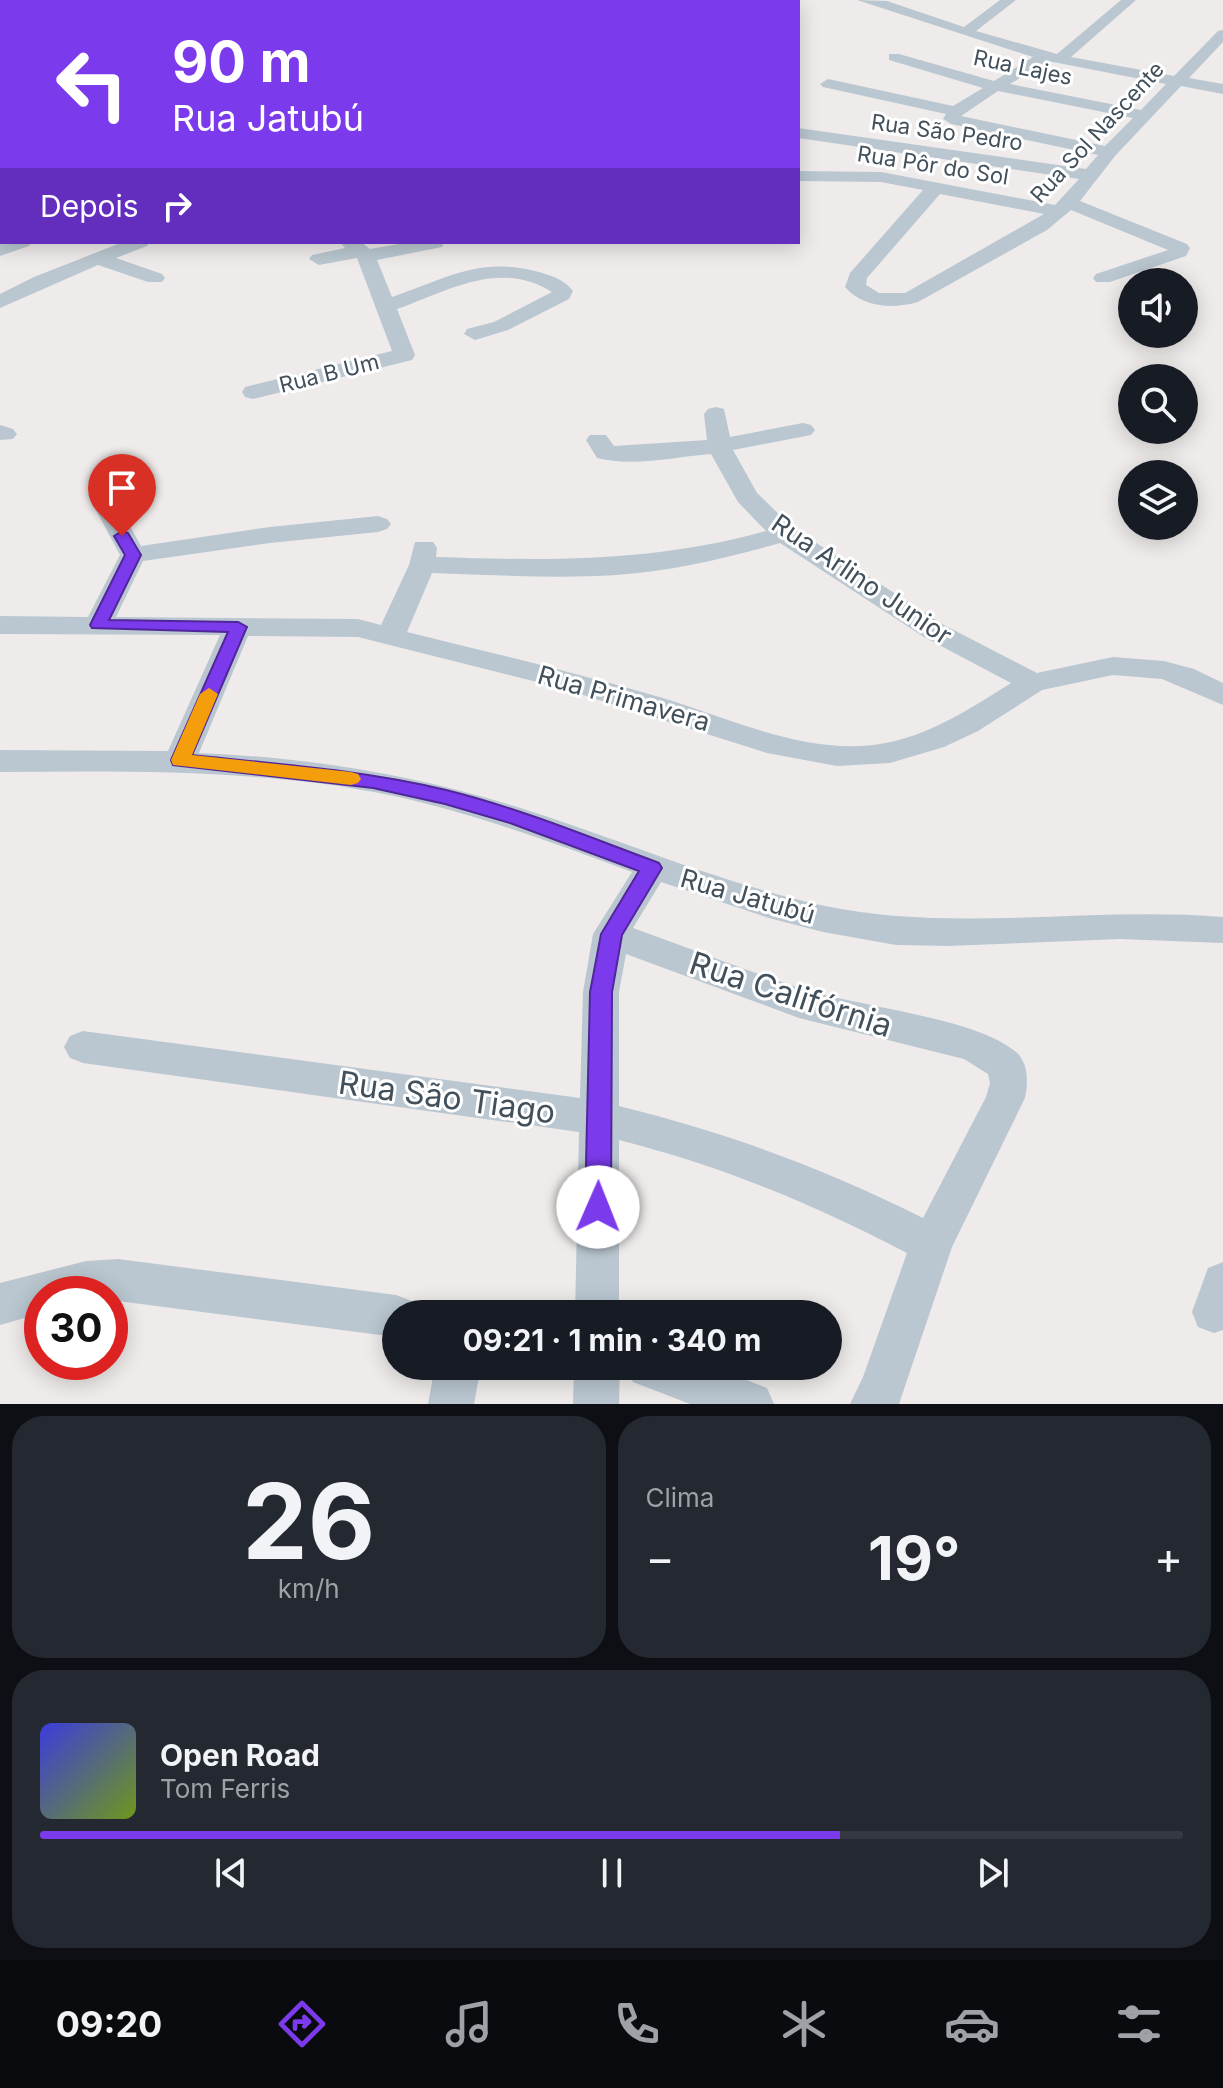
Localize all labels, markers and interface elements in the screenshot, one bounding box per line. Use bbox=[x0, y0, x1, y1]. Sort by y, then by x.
text: 90 m bbox=[172, 28, 311, 96]
icon: left bbox=[40, 32, 144, 136]
street label: Rua Lajes bbox=[971, 44, 1075, 90]
street label: Rua Sol Nascente bbox=[1025, 56, 1169, 208]
text: Rua Jatubú bbox=[172, 96, 364, 140]
street label: Rua São Pedro bbox=[869, 108, 1025, 156]
street label: Rua Pôr do Sol bbox=[856, 140, 1010, 190]
icon: right bbox=[155, 184, 199, 228]
text: Depois bbox=[40, 188, 139, 224]
map controls bbox=[1118, 268, 1198, 540]
button: sound bbox=[1118, 268, 1198, 348]
street label: Rua B Um bbox=[276, 348, 382, 398]
button: search bbox=[1118, 364, 1198, 444]
pin bbox=[88, 454, 156, 536]
button: layers bbox=[1118, 460, 1198, 540]
icon: arrive bbox=[100, 466, 144, 510]
street label: Rua Arlino Junior bbox=[766, 507, 958, 651]
street label: Rua Primavera bbox=[534, 659, 714, 737]
street label: Rua Jatubú bbox=[677, 862, 819, 930]
street label: Rua Califórnia bbox=[685, 943, 897, 1045]
street label: Rua São Tiago bbox=[336, 1062, 558, 1132]
position arrow bbox=[556, 1165, 640, 1249]
speed limit sign: 30 bbox=[24, 1276, 128, 1380]
text: 09:21 · 1 min · 340 m bbox=[463, 1322, 761, 1358]
text: 26 bbox=[242, 1458, 375, 1584]
text: Clima bbox=[646, 1482, 714, 1513]
text: 19° bbox=[868, 1522, 960, 1594]
text: − bbox=[646, 1531, 675, 1585]
text: + bbox=[1154, 1531, 1183, 1585]
text: km/h bbox=[278, 1573, 340, 1604]
text: Open Road bbox=[160, 1737, 320, 1773]
text: Tom Ferris bbox=[160, 1773, 290, 1804]
icon: previous bbox=[209, 1851, 253, 1895]
icon: pause bbox=[590, 1851, 634, 1895]
icon: next bbox=[971, 1851, 1015, 1895]
icon: directions bbox=[274, 1996, 330, 2052]
icon: music bbox=[441, 1996, 497, 2052]
icon: phone bbox=[609, 1996, 665, 2052]
icon: climate bbox=[776, 1996, 832, 2052]
icon: car bbox=[944, 1996, 1000, 2052]
icon: filters bbox=[1111, 1996, 1167, 2052]
text: 09:20 bbox=[56, 2002, 162, 2046]

